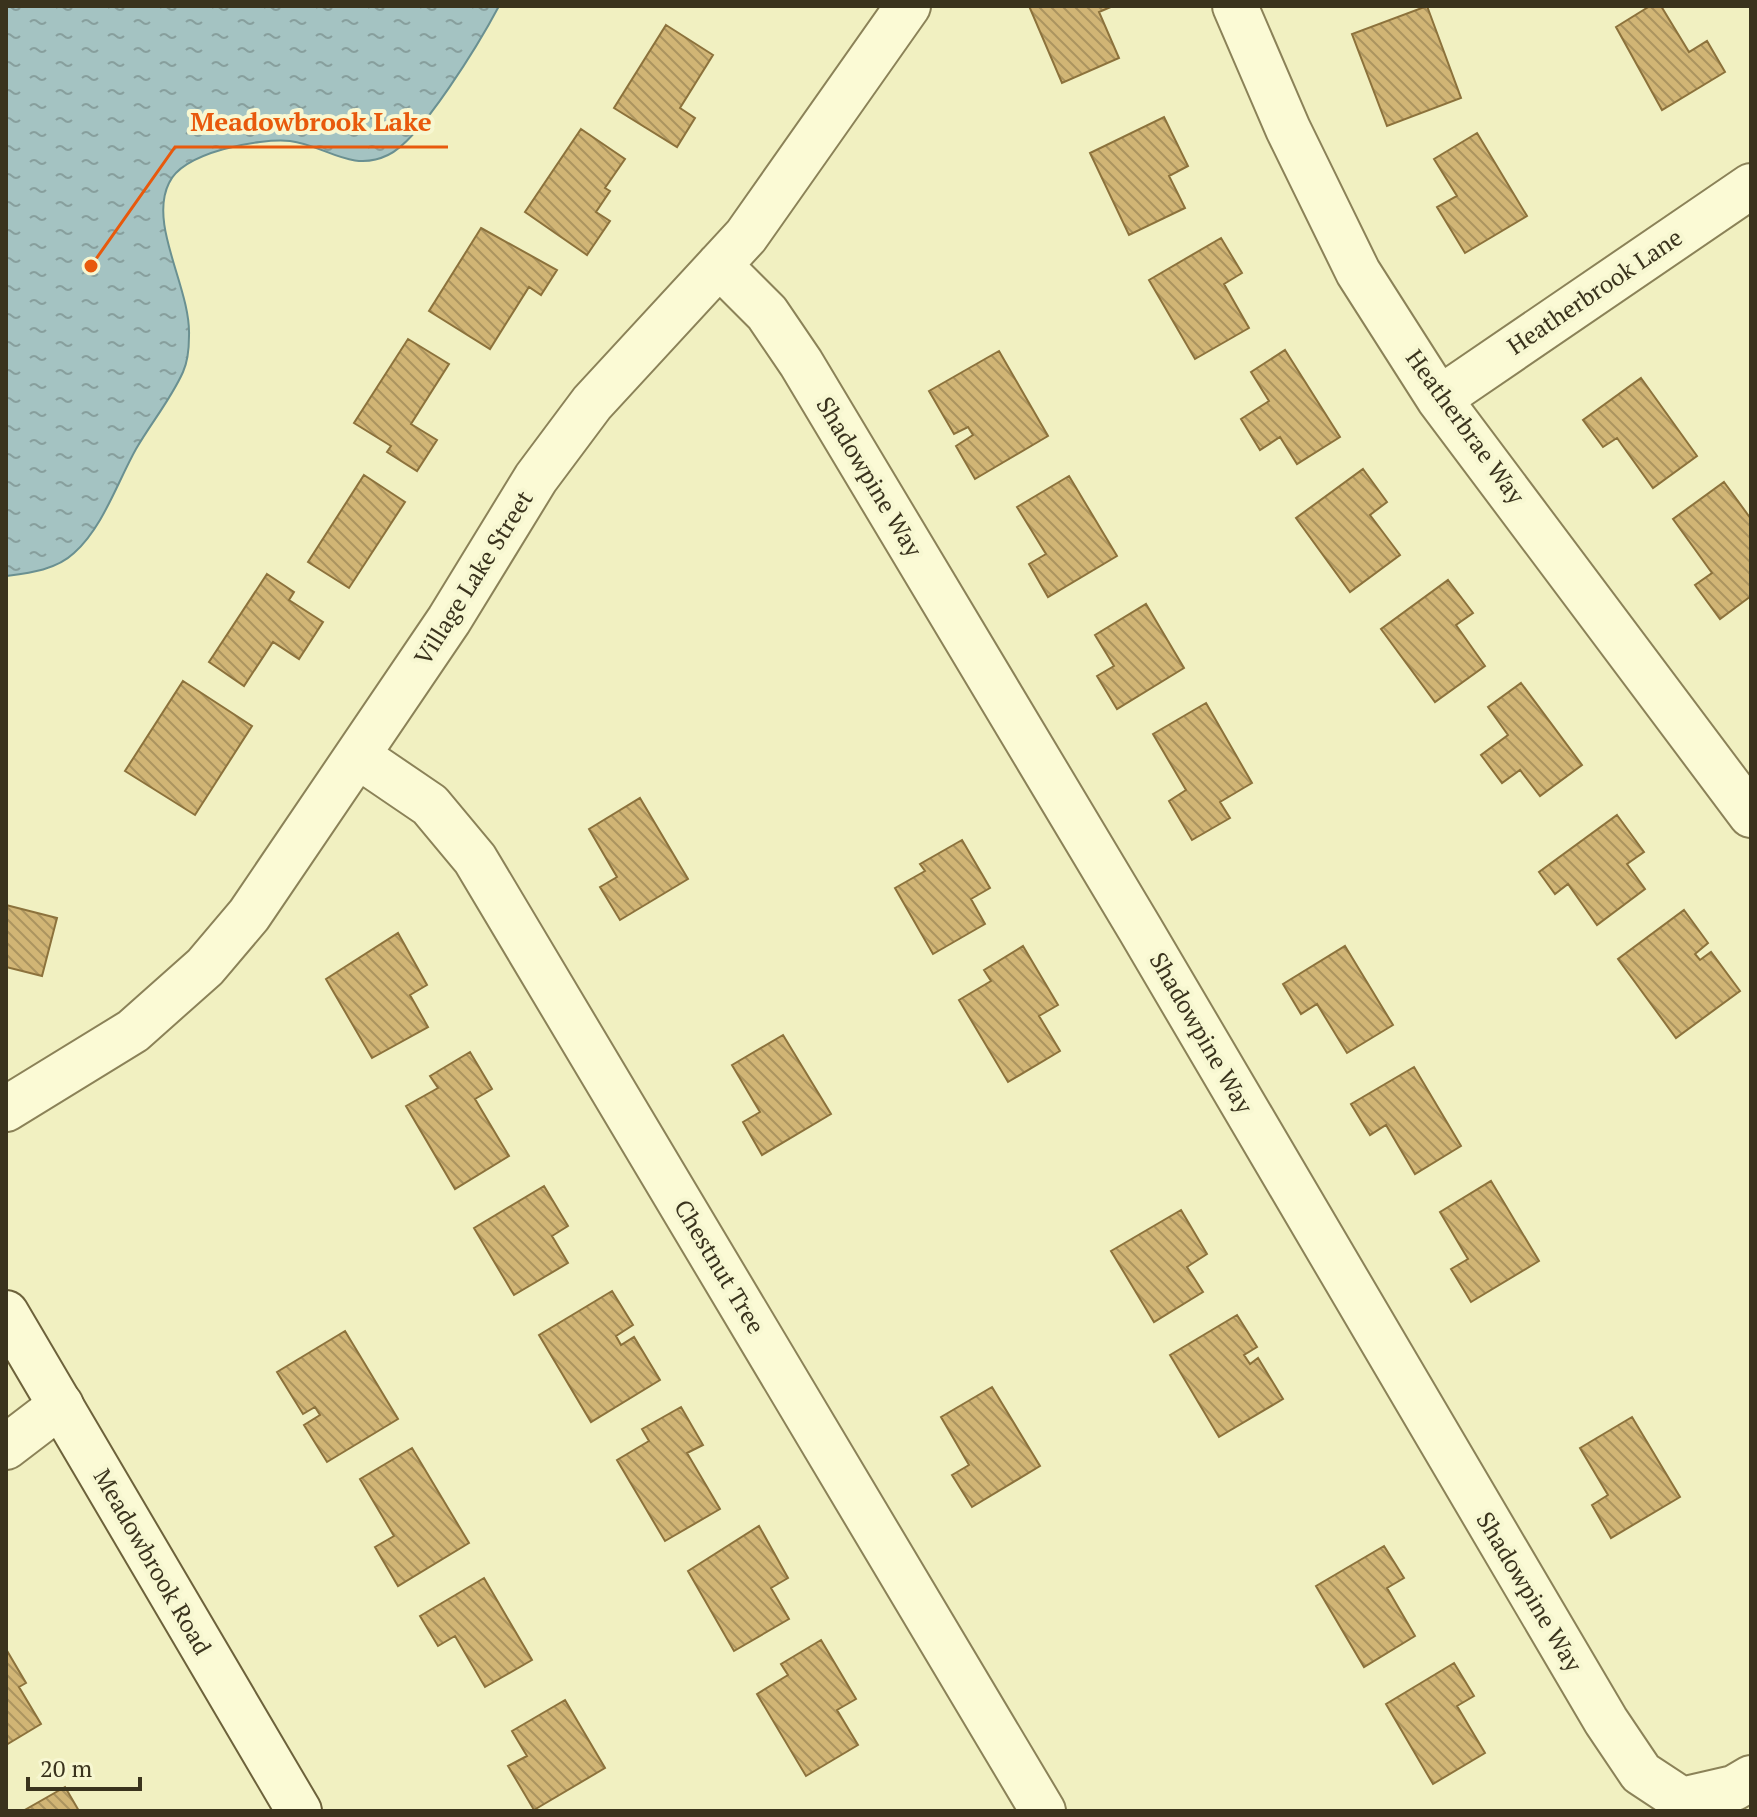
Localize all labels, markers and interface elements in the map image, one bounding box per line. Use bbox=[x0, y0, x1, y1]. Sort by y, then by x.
callout: Meadowbrook Lake bbox=[175, 97, 448, 147]
text: Meadowbrook Lake bbox=[190, 104, 432, 138]
street label: Heatherbrook Lane bbox=[1501, 221, 1688, 362]
street label: Heatherbrae Way bbox=[1399, 343, 1533, 511]
street label: Shadowpine Way bbox=[810, 391, 931, 563]
street label: Village Lake Street bbox=[407, 484, 540, 671]
street label: Shadowpine Way bbox=[1143, 946, 1261, 1120]
street label: Chestnut Tree bbox=[667, 1193, 773, 1340]
street label: Meadowbrook Road bbox=[87, 1463, 219, 1660]
street label: Shadowpine Way bbox=[1470, 1506, 1591, 1678]
scale bar bbox=[28, 1741, 140, 1791]
text: 20 m bbox=[40, 1752, 92, 1784]

